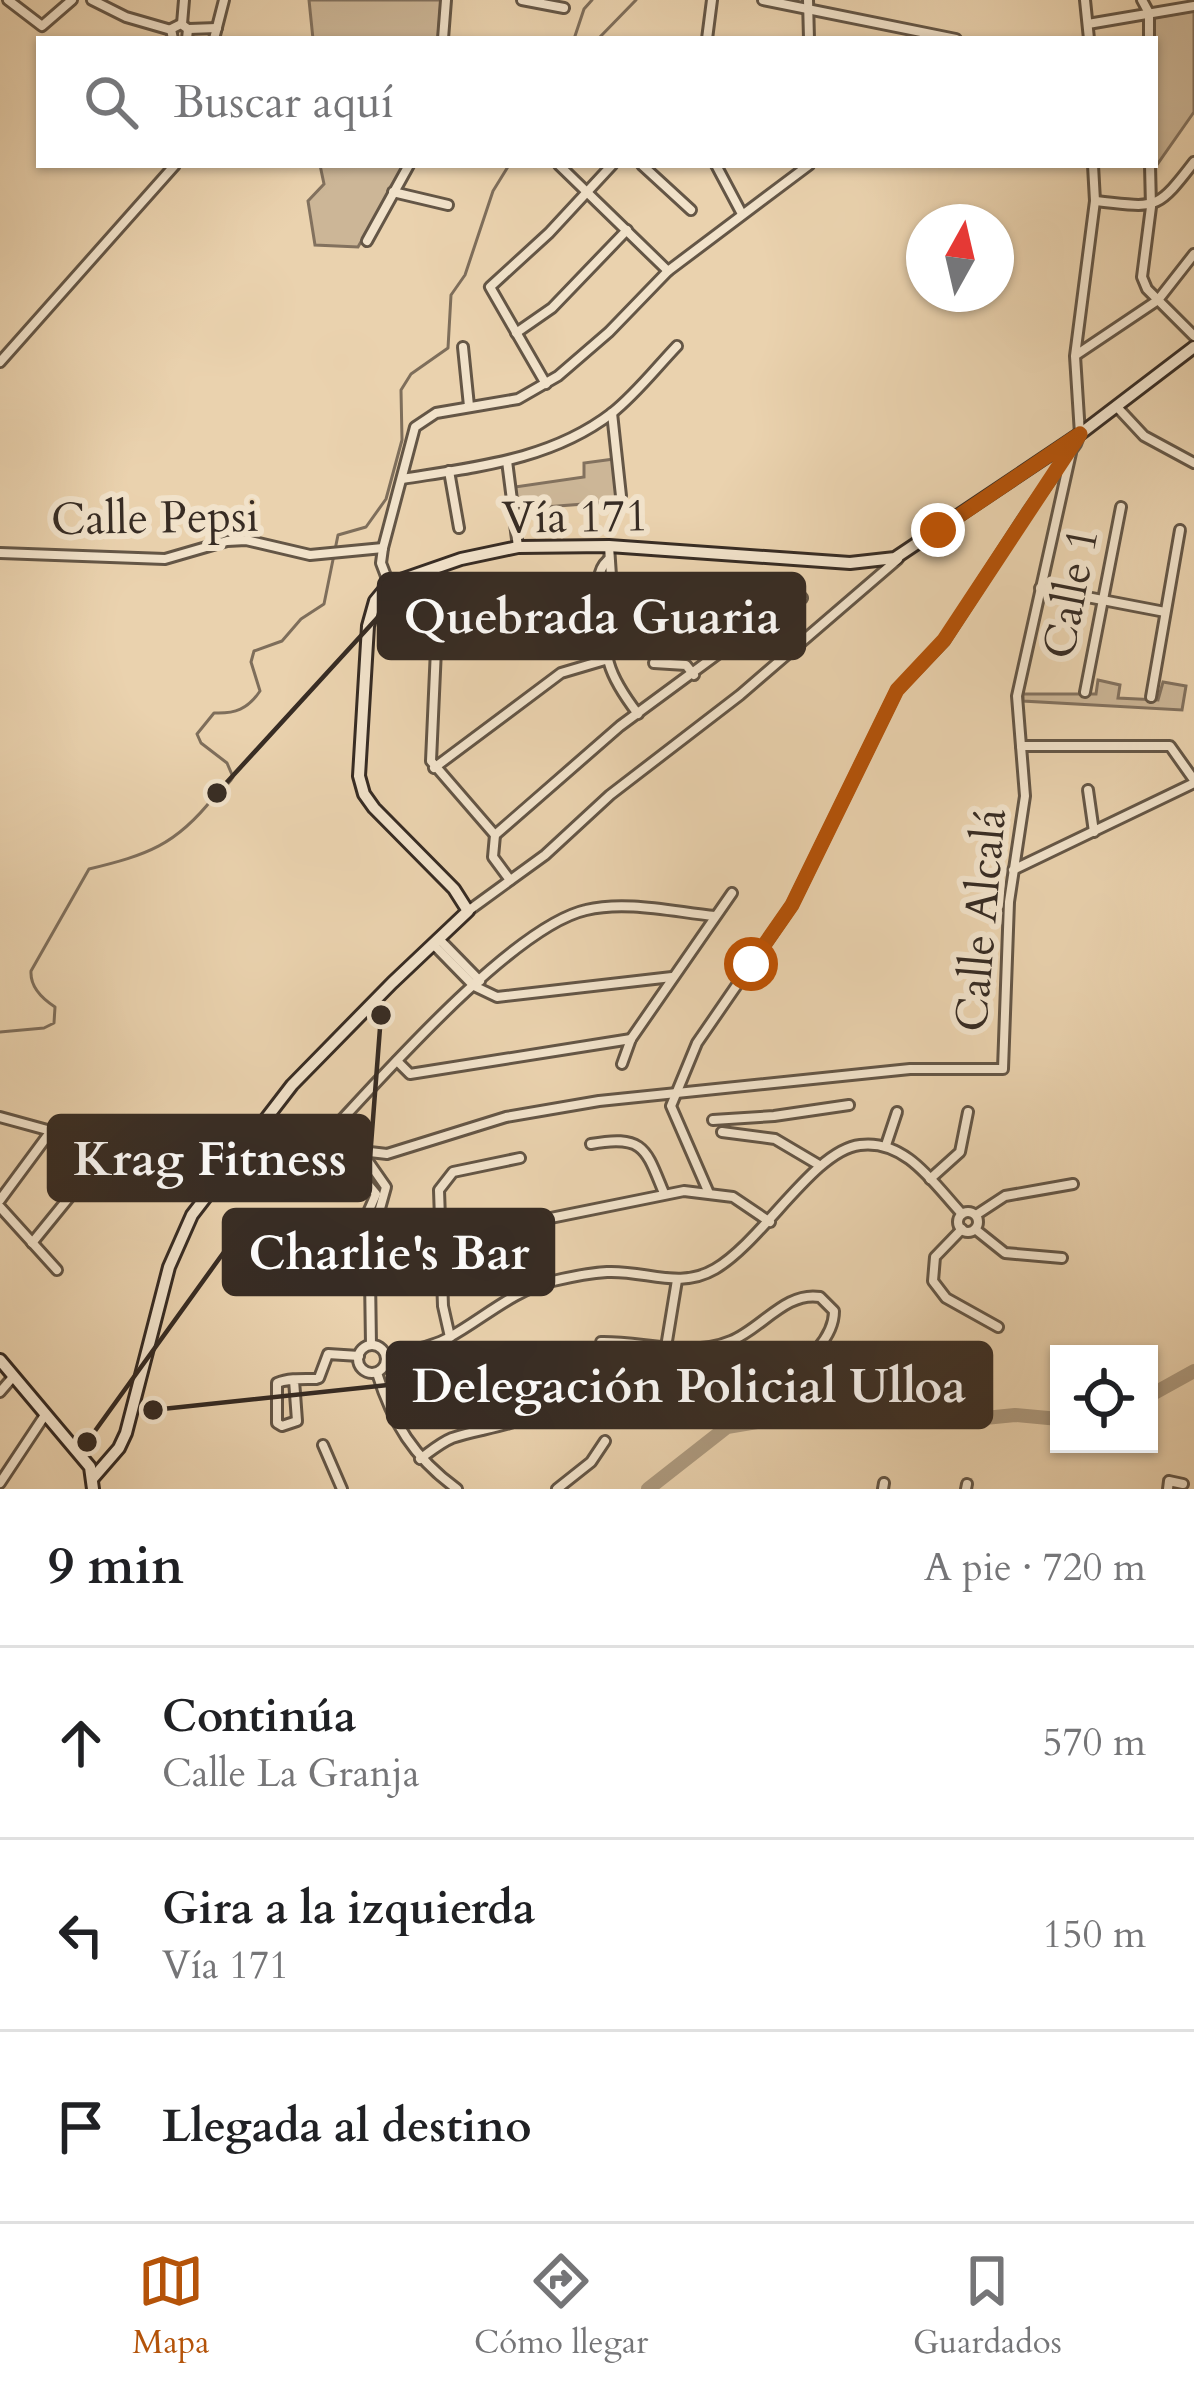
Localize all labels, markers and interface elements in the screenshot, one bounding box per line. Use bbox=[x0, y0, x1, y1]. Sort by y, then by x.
search box bbox=[36, 36, 1158, 168]
icon: search bbox=[78, 69, 144, 135]
text: Buscar aquí bbox=[174, 72, 394, 133]
north arrow bbox=[906, 204, 1014, 312]
street label: Vía 171 bbox=[501, 485, 649, 549]
street label: Calle Pepsi bbox=[50, 486, 260, 550]
route end bbox=[911, 503, 965, 557]
street label: Calle 1 bbox=[1028, 522, 1114, 664]
callout: Quebrada Guaria bbox=[379, 574, 804, 658]
text: Quebrada Guaria bbox=[404, 585, 781, 650]
street label: Calle Alcalá bbox=[941, 806, 1021, 1034]
route start bbox=[724, 937, 778, 991]
callout: Krag Fitness bbox=[49, 1116, 370, 1200]
text: Krag Fitness bbox=[73, 1127, 347, 1192]
callout: Charlie's Bar bbox=[224, 1210, 553, 1294]
text: Charlie's Bar bbox=[248, 1221, 530, 1286]
callout: Delegación Policial Ulloa bbox=[388, 1343, 991, 1427]
map controls bbox=[1050, 1345, 1158, 1453]
button: locate bbox=[1050, 1345, 1158, 1453]
text: Delegación Policial Ulloa bbox=[412, 1354, 966, 1419]
text: 9 min bbox=[48, 1532, 184, 1602]
text: A pie · 720 m bbox=[924, 1541, 1146, 1594]
text: Continúa bbox=[162, 1686, 356, 1747]
icon: ahead bbox=[48, 1710, 114, 1776]
text: 570 m bbox=[1043, 1716, 1146, 1769]
text: Calle La Granja bbox=[162, 1747, 420, 1800]
text: Gira a la izquierda bbox=[162, 1878, 535, 1939]
icon: left bbox=[48, 1902, 114, 1968]
text: 150 m bbox=[1043, 1908, 1146, 1961]
text: Vía 171 bbox=[162, 1939, 289, 1992]
icon: arrive bbox=[48, 2094, 114, 2160]
text: Llegada al destino bbox=[162, 2096, 532, 2157]
tab: Mapa bbox=[132, 2248, 209, 2365]
tab: Cómo llegar bbox=[474, 2248, 648, 2365]
tab: Guardados bbox=[913, 2248, 1062, 2365]

